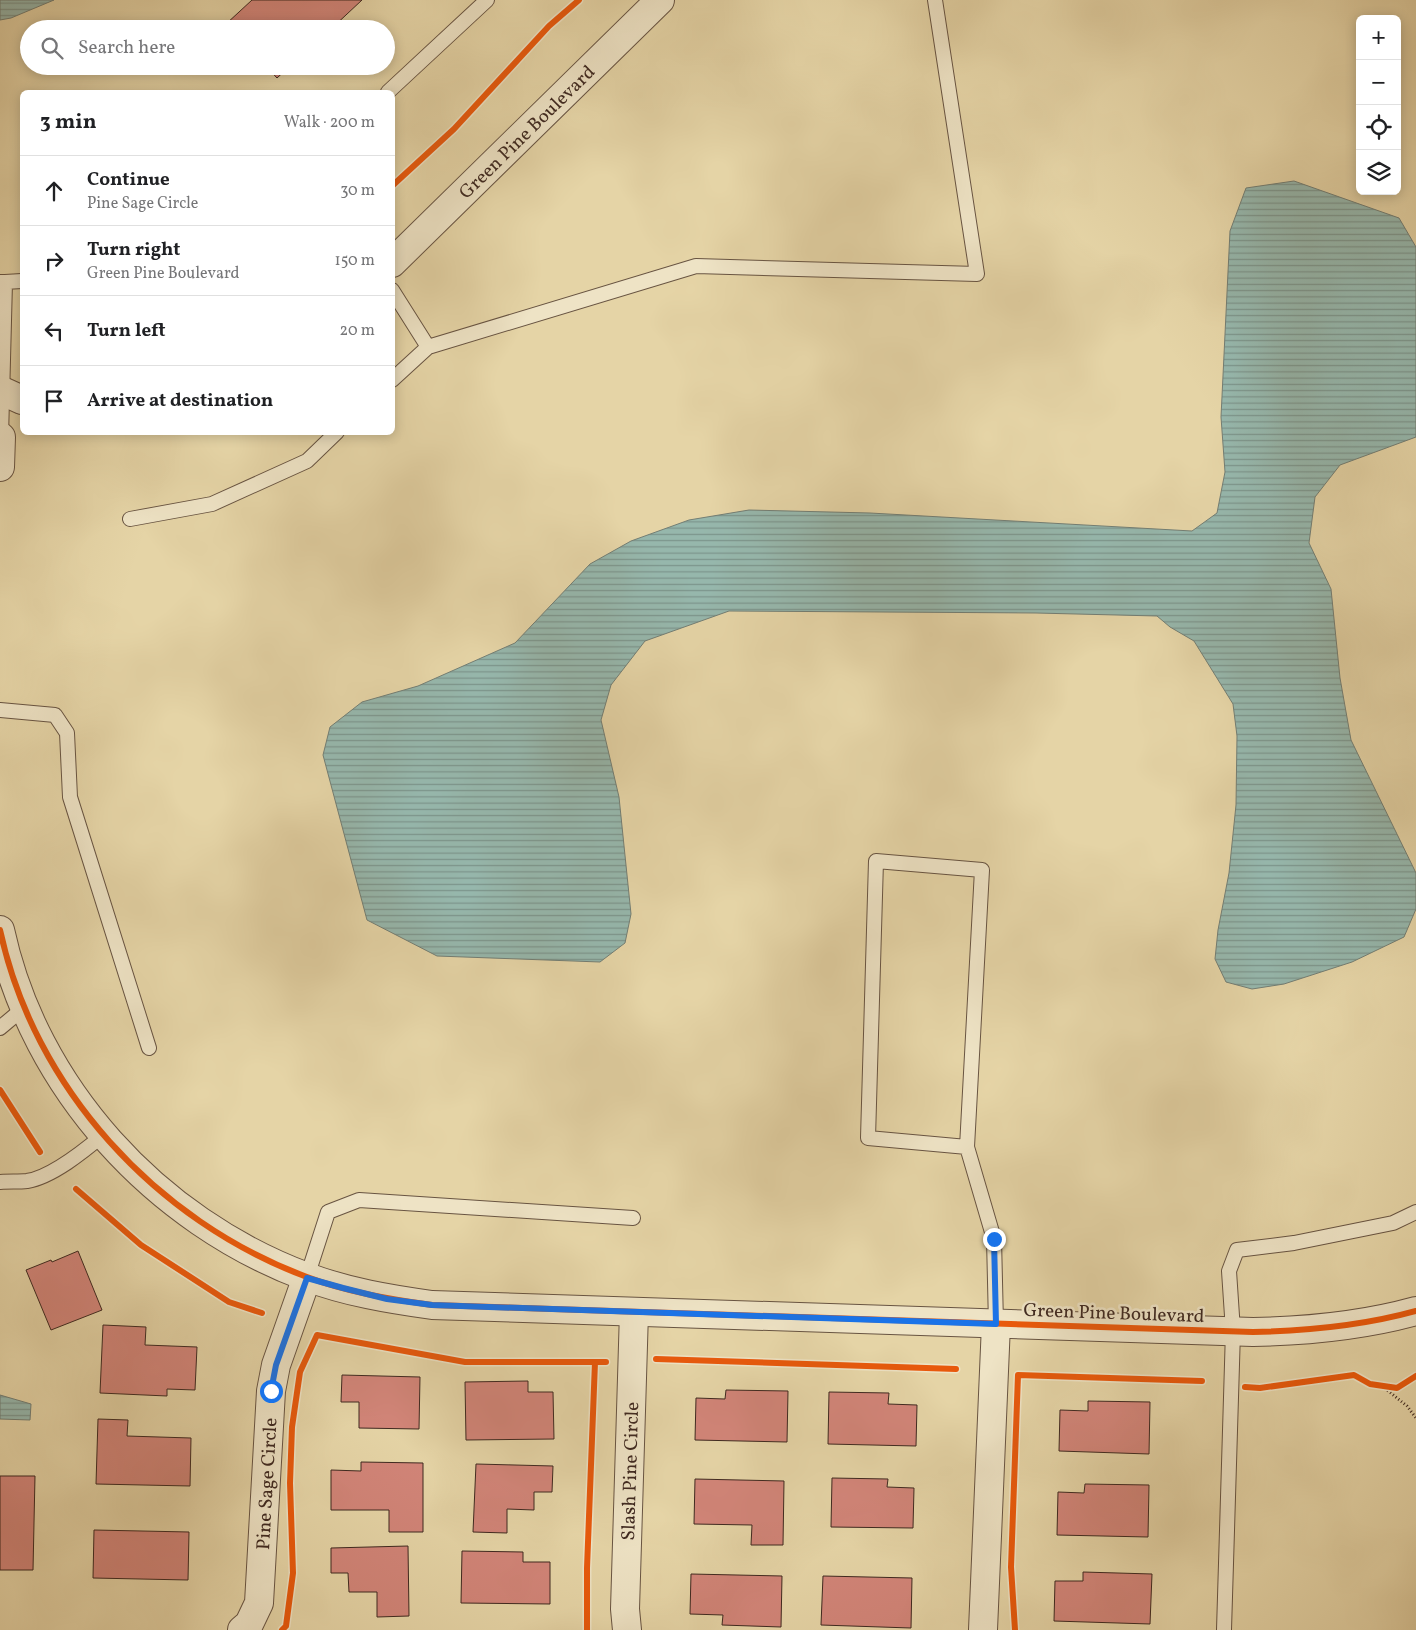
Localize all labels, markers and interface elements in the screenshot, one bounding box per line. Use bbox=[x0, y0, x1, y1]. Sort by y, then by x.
map controls bbox=[1356, 15, 1401, 195]
button: + bbox=[1356, 15, 1401, 60]
search box bbox=[20, 20, 395, 75]
icon: search bbox=[38, 34, 66, 62]
text: Search here bbox=[78, 35, 175, 61]
street label: Green Pine Boulevard bbox=[454, 60, 601, 206]
button: − bbox=[1356, 60, 1401, 105]
button: locate bbox=[1356, 105, 1401, 150]
text: 3 min bbox=[40, 108, 96, 137]
text: Walk · 200 m bbox=[284, 112, 375, 134]
button: layers bbox=[1356, 150, 1401, 195]
text: Continue bbox=[87, 167, 170, 193]
icon: ahead bbox=[40, 177, 68, 205]
text: 30 m bbox=[340, 180, 375, 202]
text: Pine Sage Circle bbox=[87, 193, 198, 215]
text: Turn right bbox=[87, 237, 180, 263]
icon: right bbox=[40, 247, 68, 275]
text: 150 m bbox=[334, 250, 375, 272]
text: Green Pine Boulevard bbox=[87, 263, 240, 285]
icon: left bbox=[40, 317, 68, 345]
text: Turn left bbox=[87, 318, 166, 344]
text: 20 m bbox=[340, 320, 375, 342]
icon: arrive bbox=[40, 387, 68, 415]
text: Arrive at destination bbox=[87, 388, 273, 414]
route end bbox=[983, 1228, 1006, 1251]
street label: Green Pine Boulevard bbox=[1023, 1298, 1205, 1330]
route start bbox=[260, 1380, 283, 1403]
street label: Slash Pine Circle bbox=[616, 1401, 646, 1541]
street label: Pine Sage Circle bbox=[251, 1417, 284, 1551]

